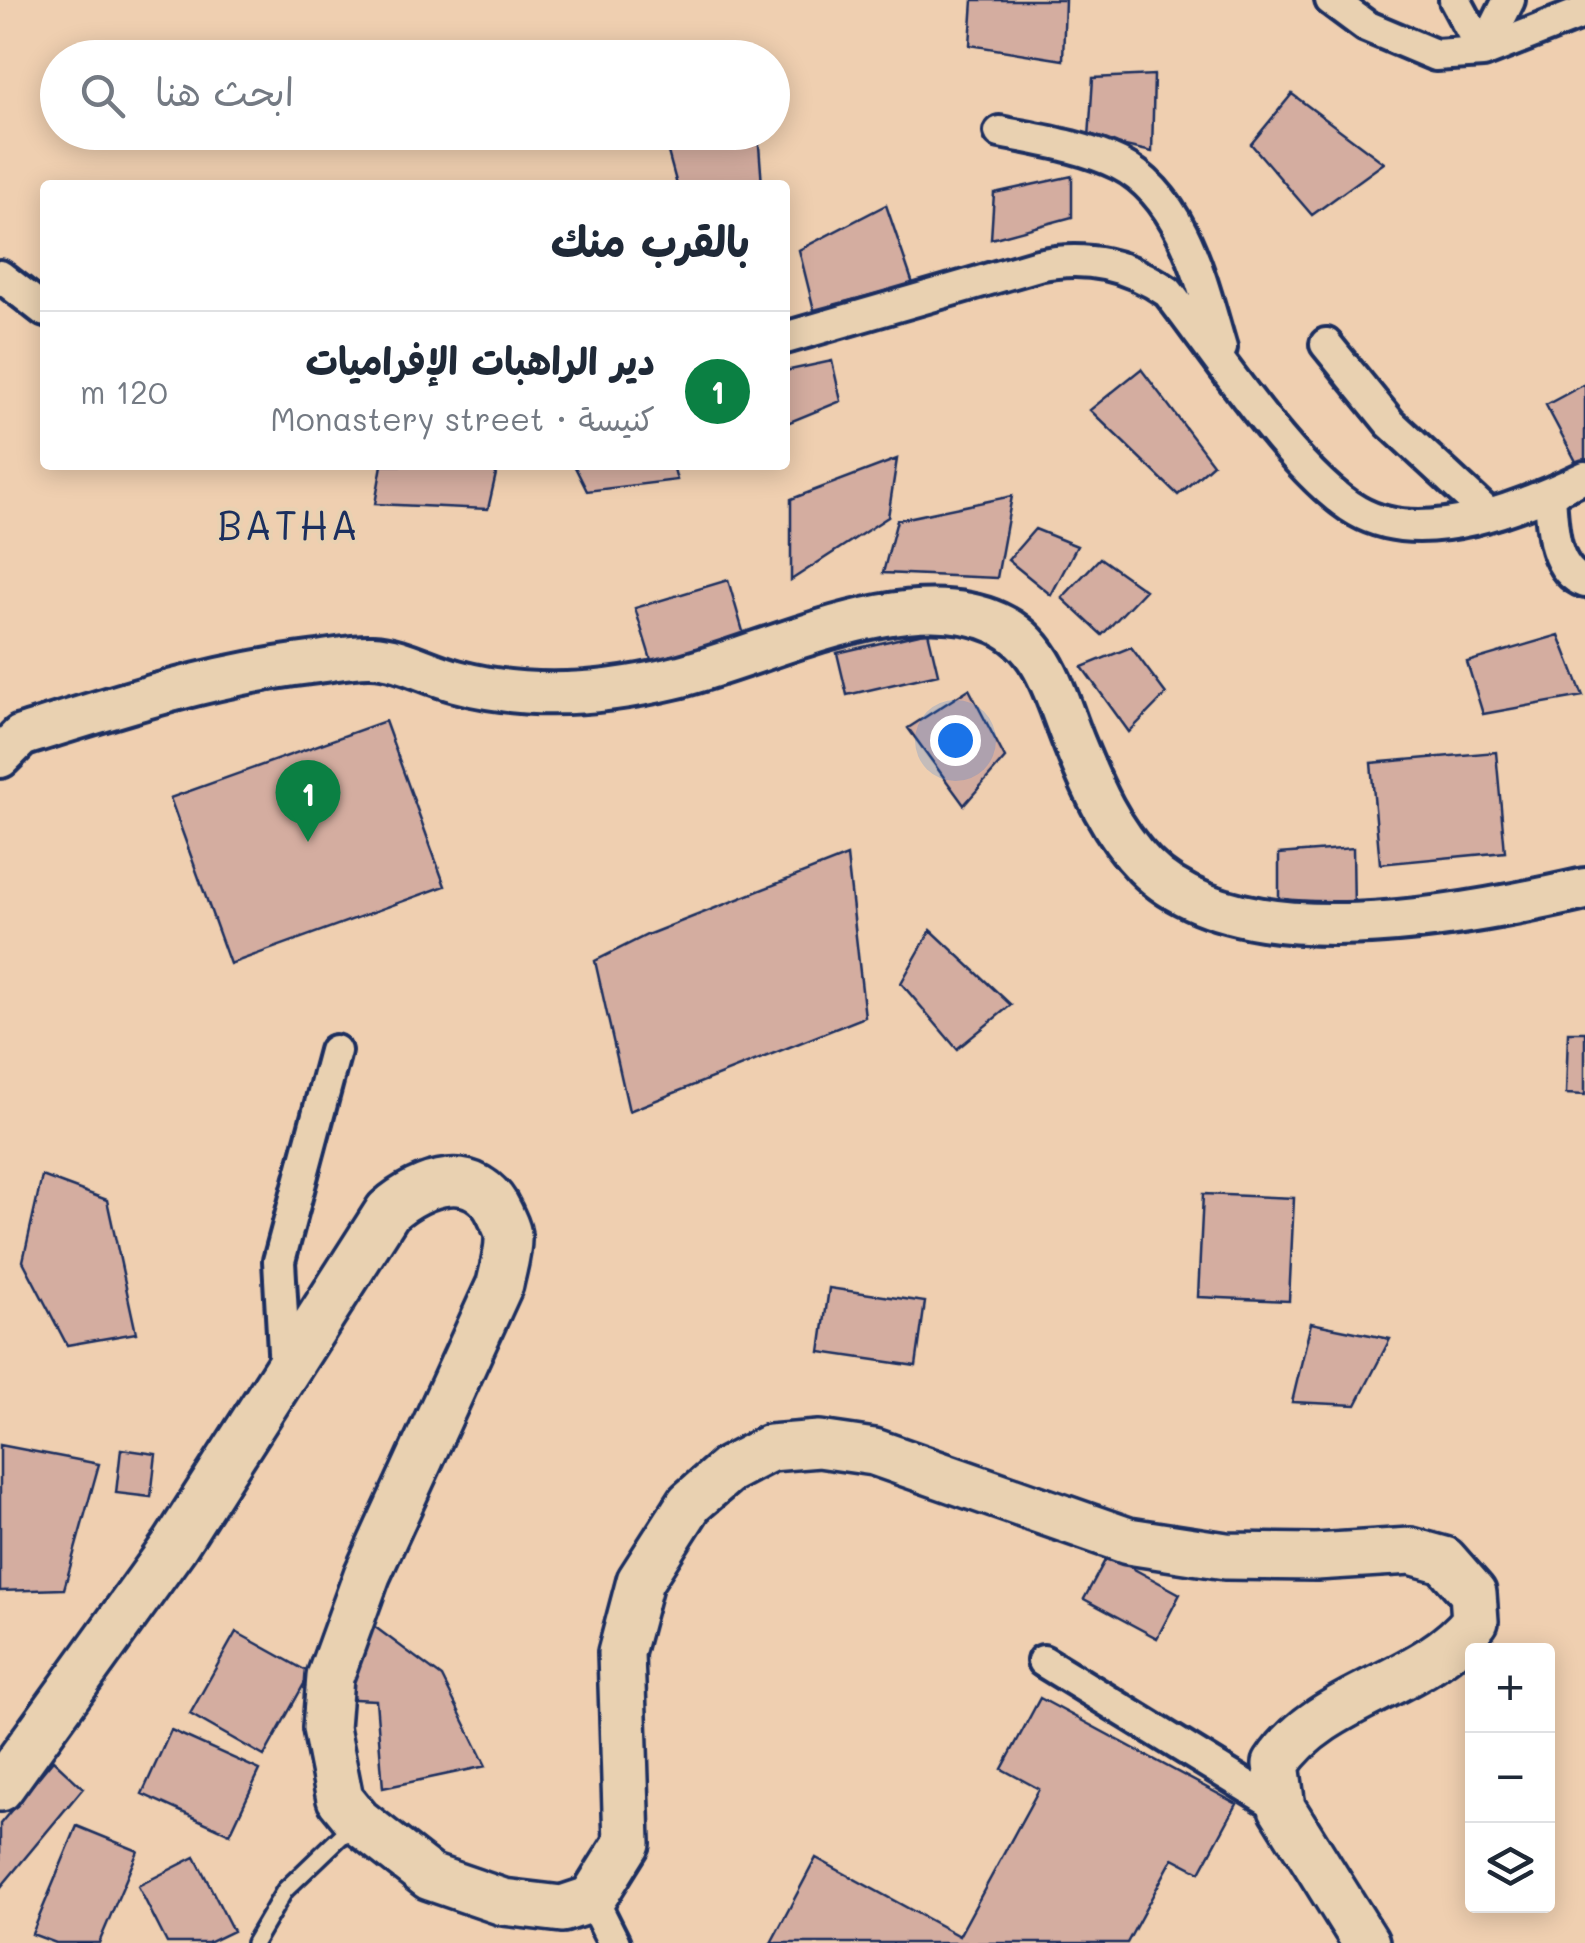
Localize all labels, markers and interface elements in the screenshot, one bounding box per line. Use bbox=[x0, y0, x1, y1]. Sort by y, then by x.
search box bbox=[40, 40, 790, 150]
text: ابحث هنا bbox=[155, 66, 294, 116]
icon: search bbox=[75, 68, 130, 123]
text: بالقرب منك bbox=[551, 213, 750, 268]
text: دير الراهبات الإفراميات bbox=[305, 335, 655, 385]
text: 120 m bbox=[80, 370, 168, 412]
text: 1 bbox=[710, 370, 725, 412]
text: كنيسة · Monastery street bbox=[270, 397, 655, 439]
district label: BATHA bbox=[217, 498, 361, 550]
your location bbox=[930, 715, 981, 766]
pin: 1 bbox=[276, 760, 340, 842]
map controls bbox=[1465, 1643, 1555, 1913]
button: + bbox=[1465, 1643, 1555, 1733]
button: − bbox=[1465, 1733, 1555, 1823]
button: layers bbox=[1465, 1823, 1555, 1913]

